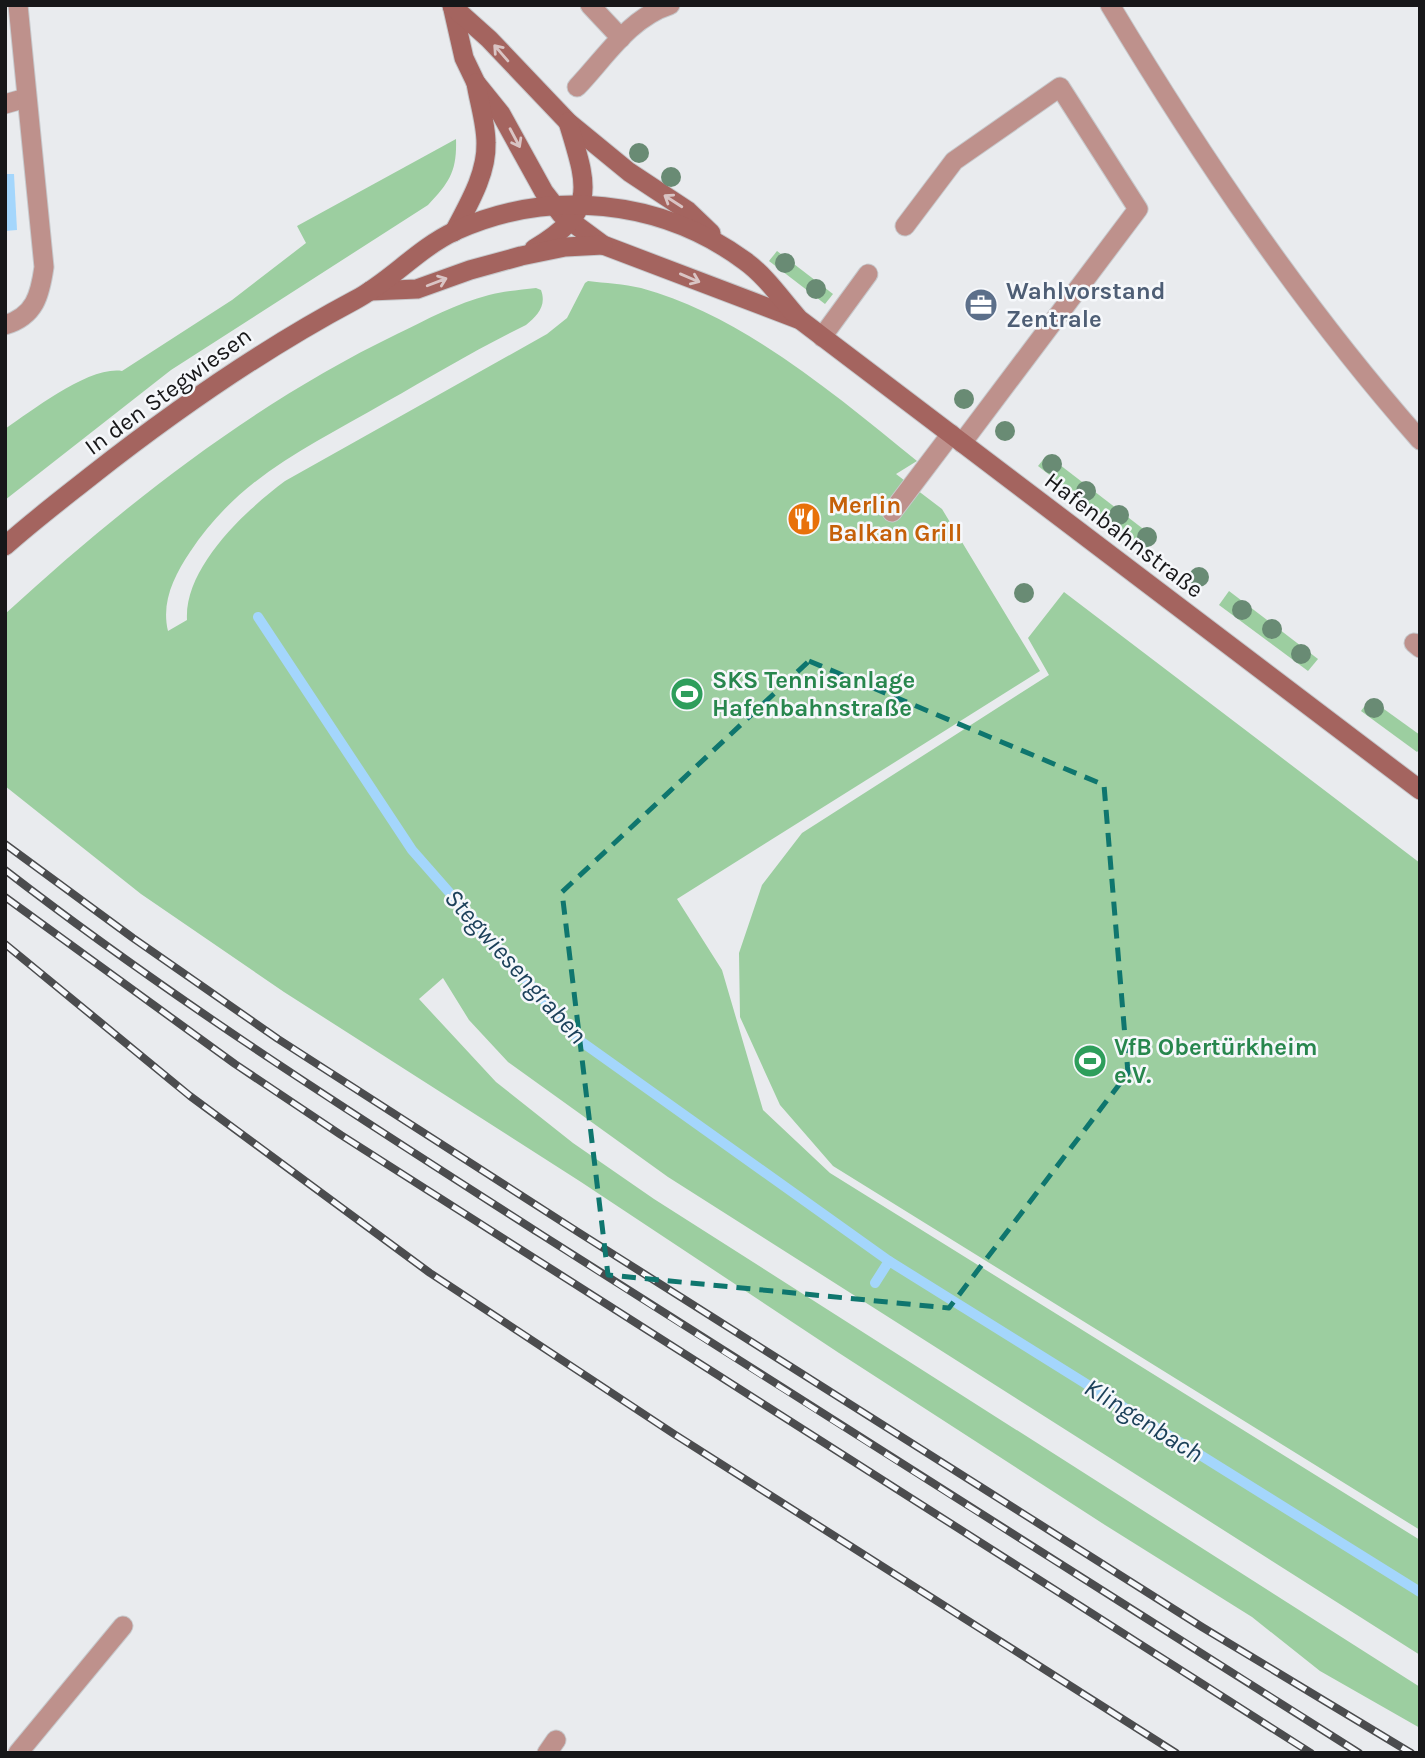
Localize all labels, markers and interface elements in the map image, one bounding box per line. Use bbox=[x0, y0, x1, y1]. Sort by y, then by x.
one-way arrow bbox=[493, 44, 509, 62]
one-way arrow bbox=[508, 127, 522, 148]
one-way arrow bbox=[663, 194, 683, 208]
one-way arrow bbox=[679, 272, 700, 285]
one-way arrow bbox=[426, 275, 448, 288]
place label: Wahlvorstand Zentrale bbox=[1006, 277, 1165, 333]
office icon: Wahlvorstand Zentrale bbox=[962, 286, 1000, 324]
street label: In den Stegwiesen bbox=[79, 321, 257, 461]
street label: Hafenbahnstraße bbox=[1039, 466, 1209, 604]
place label: Merlin Balkan Grill bbox=[828, 491, 962, 547]
restaurant icon: Merlin Balkan Grill bbox=[785, 500, 823, 538]
place label: SKS Tennisanlage Hafenbahnstraße bbox=[712, 666, 915, 722]
sports icon: SKS Tennisanlage Hafenbahnstraße bbox=[668, 675, 706, 713]
water label: Stegwiesengraben bbox=[438, 883, 593, 1050]
place label: VfB Obertürkheim e.V. bbox=[1114, 1033, 1318, 1089]
sports icon: VfB Obertürkheim e.V. bbox=[1071, 1042, 1109, 1080]
water label: Klingenbach bbox=[1079, 1372, 1209, 1469]

